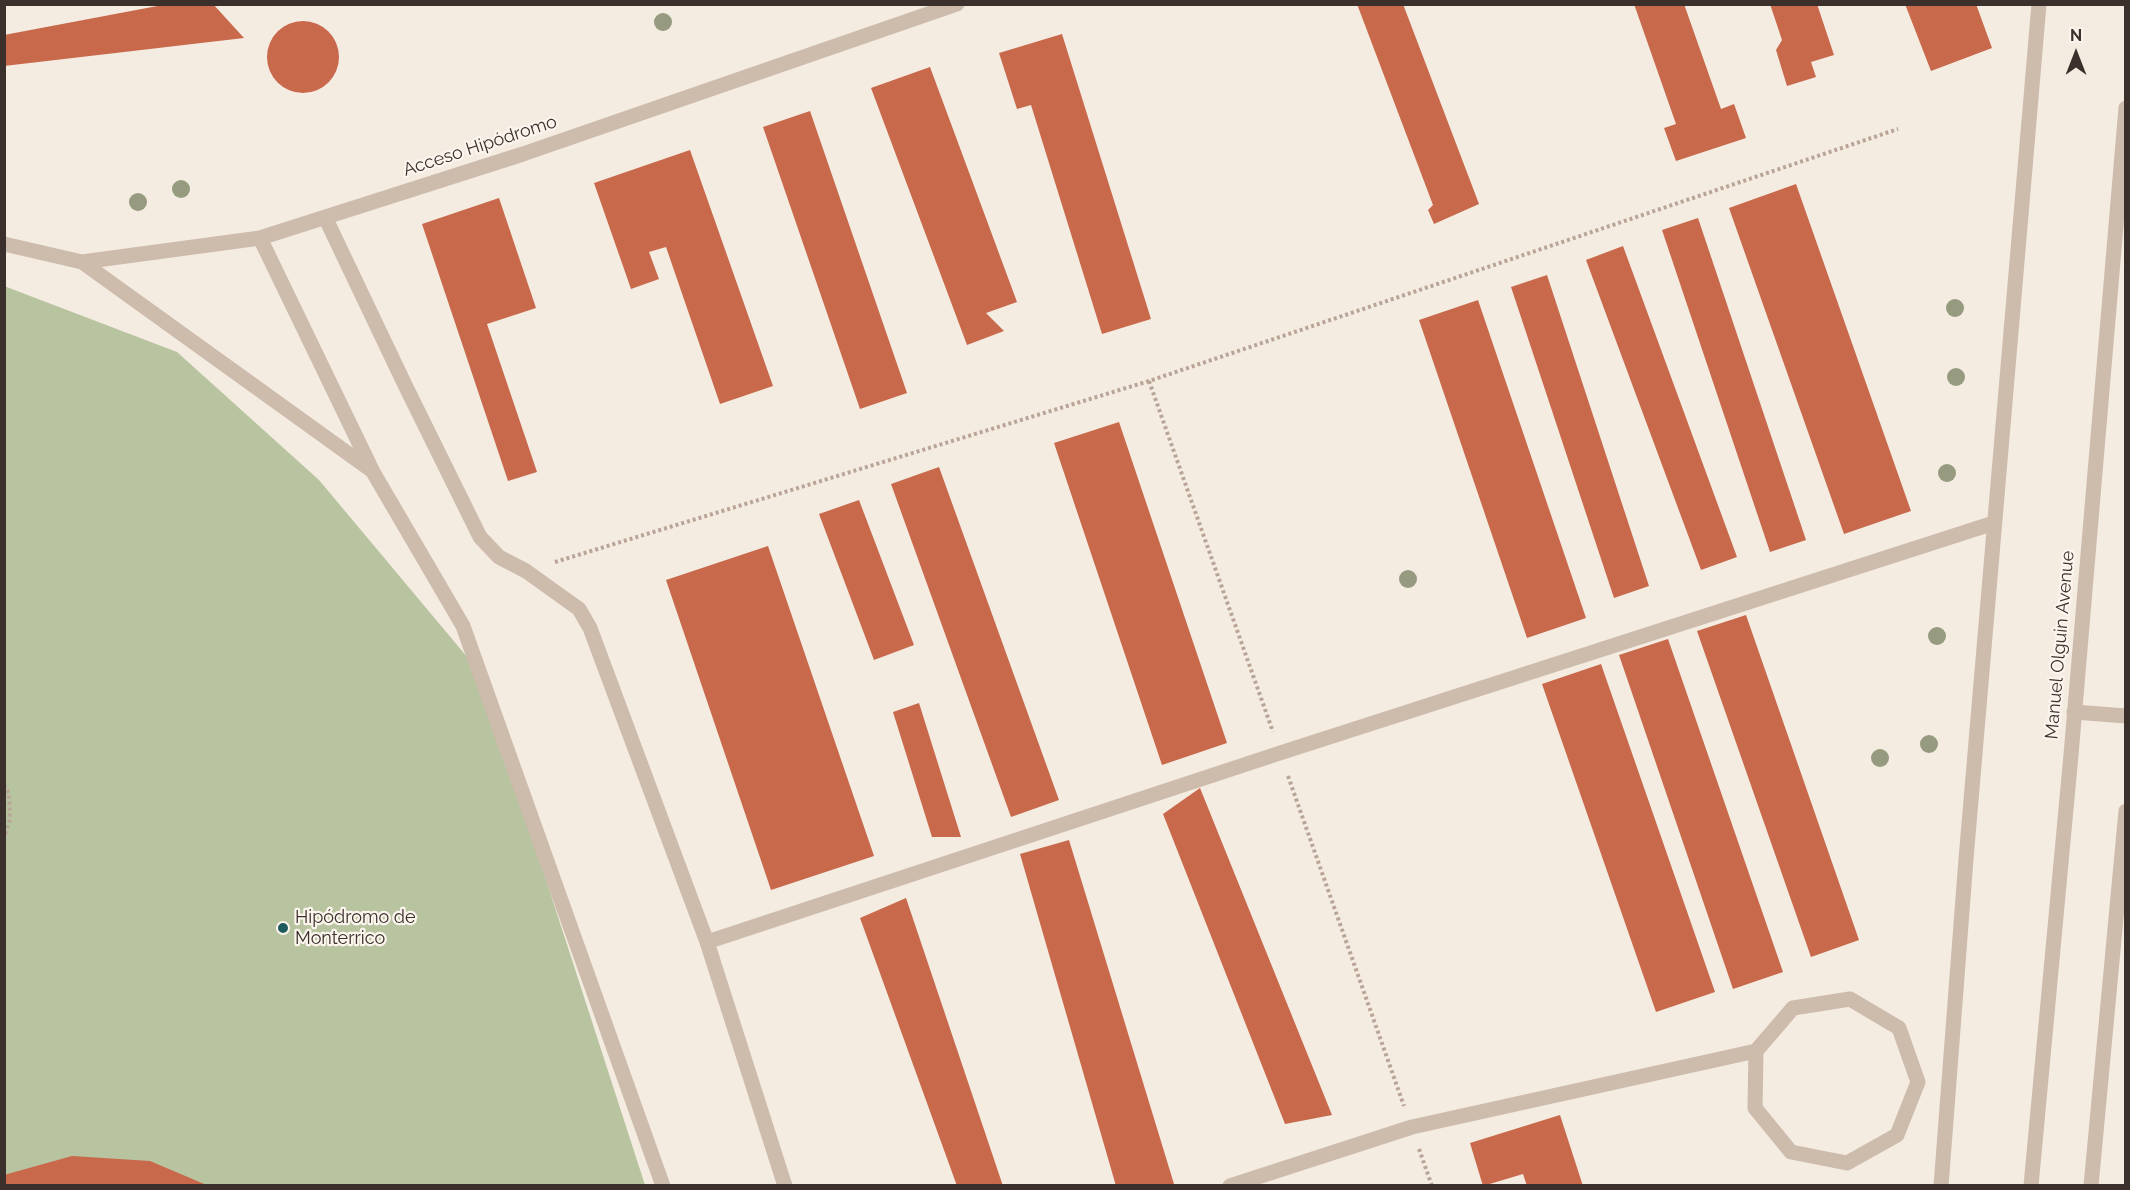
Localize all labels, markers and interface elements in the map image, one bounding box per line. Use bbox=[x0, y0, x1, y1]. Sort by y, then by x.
north arrow bbox=[2046, 24, 2106, 84]
text: N bbox=[2070, 26, 2082, 45]
street label: Acceso Hipódromo bbox=[400, 111, 560, 181]
street label: Manuel Olguin Avenue bbox=[2041, 550, 2079, 740]
place label: Hipódromo de Monterrico bbox=[295, 907, 416, 950]
marker: Hipódromo de Monterrico bbox=[276, 921, 290, 935]

